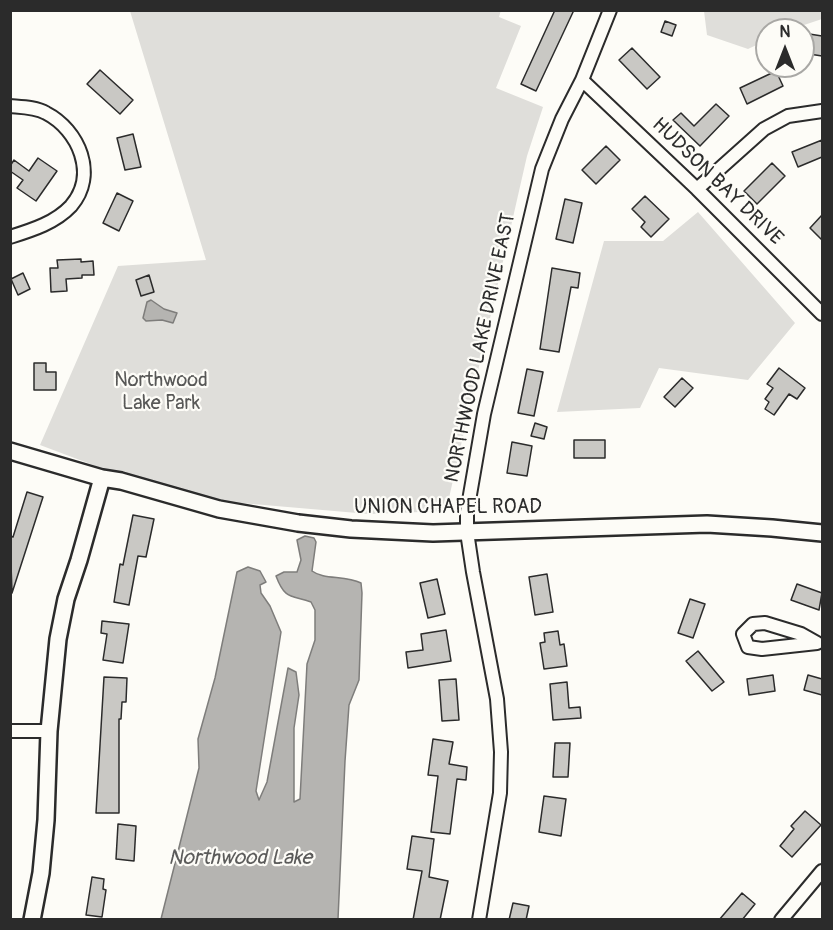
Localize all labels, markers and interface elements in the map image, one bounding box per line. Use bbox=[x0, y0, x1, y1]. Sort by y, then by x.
north arrow bbox=[755, 18, 815, 78]
text: N bbox=[780, 22, 790, 42]
street label: HUDSON BAY DRIVE bbox=[646, 113, 788, 251]
street label: NORTHWOOD LAKE DRIVE EAST bbox=[441, 211, 521, 485]
park label: Northwood Lake Park bbox=[114, 369, 208, 416]
street label: UNION CHAPEL ROAD bbox=[354, 496, 542, 520]
water label: Northwood Lake bbox=[168, 846, 312, 872]

